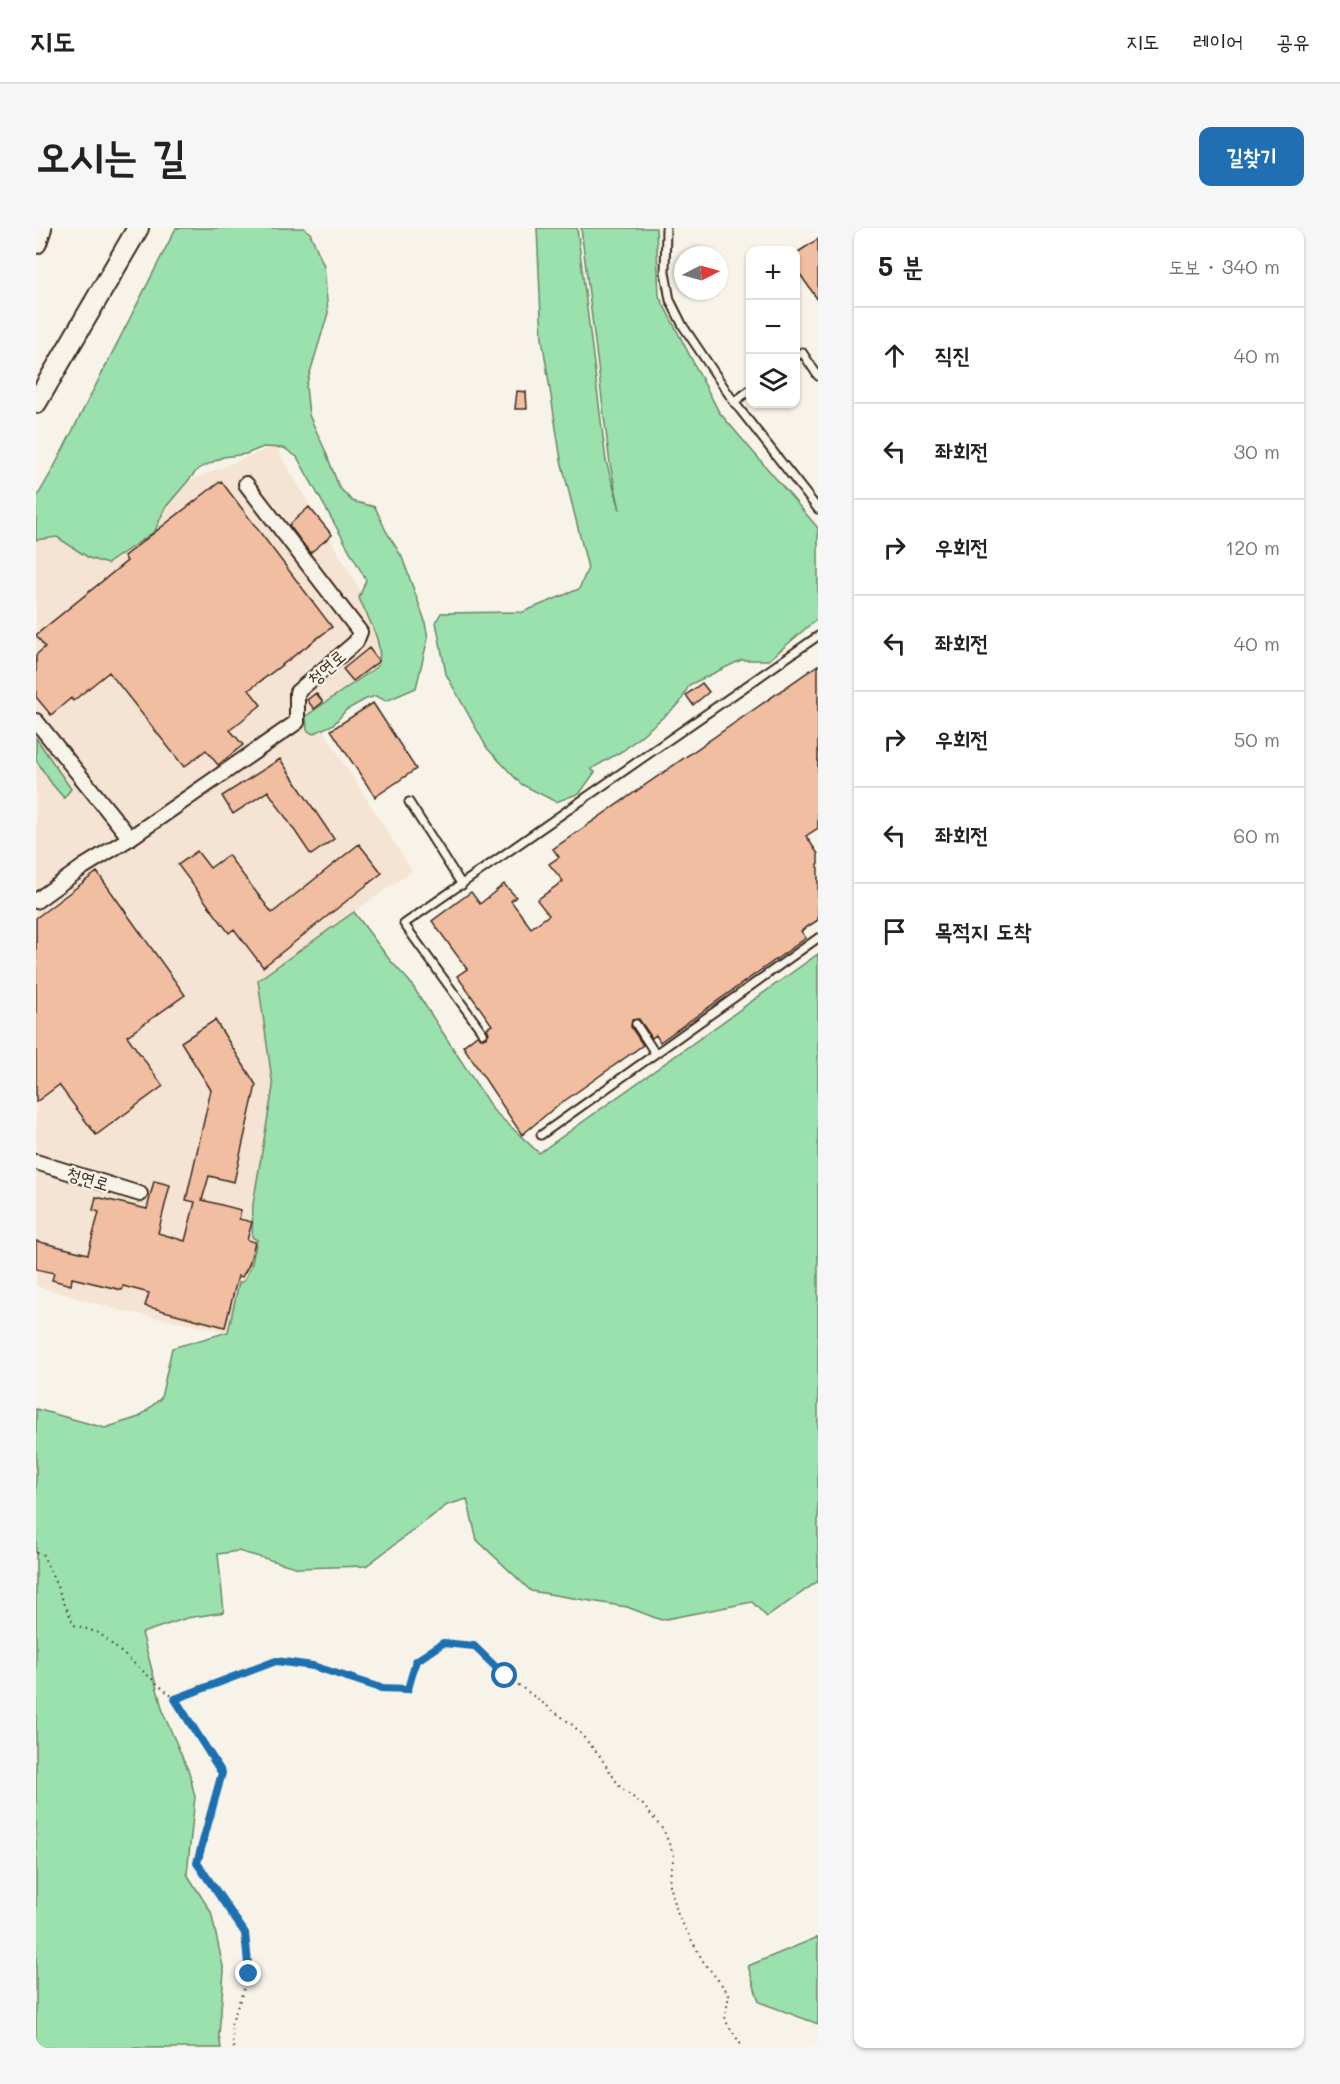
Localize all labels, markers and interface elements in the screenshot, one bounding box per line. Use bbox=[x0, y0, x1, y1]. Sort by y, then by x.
text: 지도 bbox=[30, 22, 75, 58]
text: 지도 bbox=[1126, 27, 1160, 54]
text: 레이어 bbox=[1193, 27, 1243, 54]
text: 공유 bbox=[1276, 27, 1310, 54]
text: 오시는 길 bbox=[36, 127, 186, 182]
button: 길찾기 bbox=[1199, 127, 1304, 186]
north arrow bbox=[674, 246, 728, 300]
map controls bbox=[746, 246, 800, 408]
button: + bbox=[746, 246, 800, 300]
text: 5 분 bbox=[878, 249, 923, 283]
text: 도보 · 340 m bbox=[1168, 253, 1280, 279]
button: − bbox=[746, 300, 800, 354]
icon: ahead bbox=[878, 339, 911, 372]
text: 직진 bbox=[935, 340, 970, 369]
text: 40 m bbox=[1234, 342, 1280, 368]
button: layers bbox=[746, 354, 800, 408]
icon: left bbox=[878, 435, 911, 468]
text: 좌회전 bbox=[935, 436, 988, 465]
text: 30 m bbox=[1234, 438, 1280, 464]
icon: right bbox=[878, 531, 911, 564]
text: 우회전 bbox=[935, 532, 988, 561]
text: 120 m bbox=[1225, 534, 1280, 560]
icon: left bbox=[878, 627, 911, 660]
text: 좌회전 bbox=[935, 628, 988, 657]
text: 40 m bbox=[1234, 630, 1280, 656]
street label: 청연로 bbox=[302, 644, 350, 690]
icon: right bbox=[878, 723, 911, 756]
text: 우회전 bbox=[935, 724, 988, 753]
text: 50 m bbox=[1234, 726, 1280, 752]
icon: left bbox=[878, 819, 911, 852]
text: 좌회전 bbox=[935, 820, 988, 849]
text: 60 m bbox=[1233, 822, 1280, 848]
icon: arrive bbox=[878, 915, 911, 948]
text: 목적지 도착 bbox=[935, 916, 1031, 945]
street label: 청연로 bbox=[64, 1160, 112, 1196]
route start bbox=[491, 1662, 517, 1688]
route end bbox=[235, 1960, 261, 1986]

